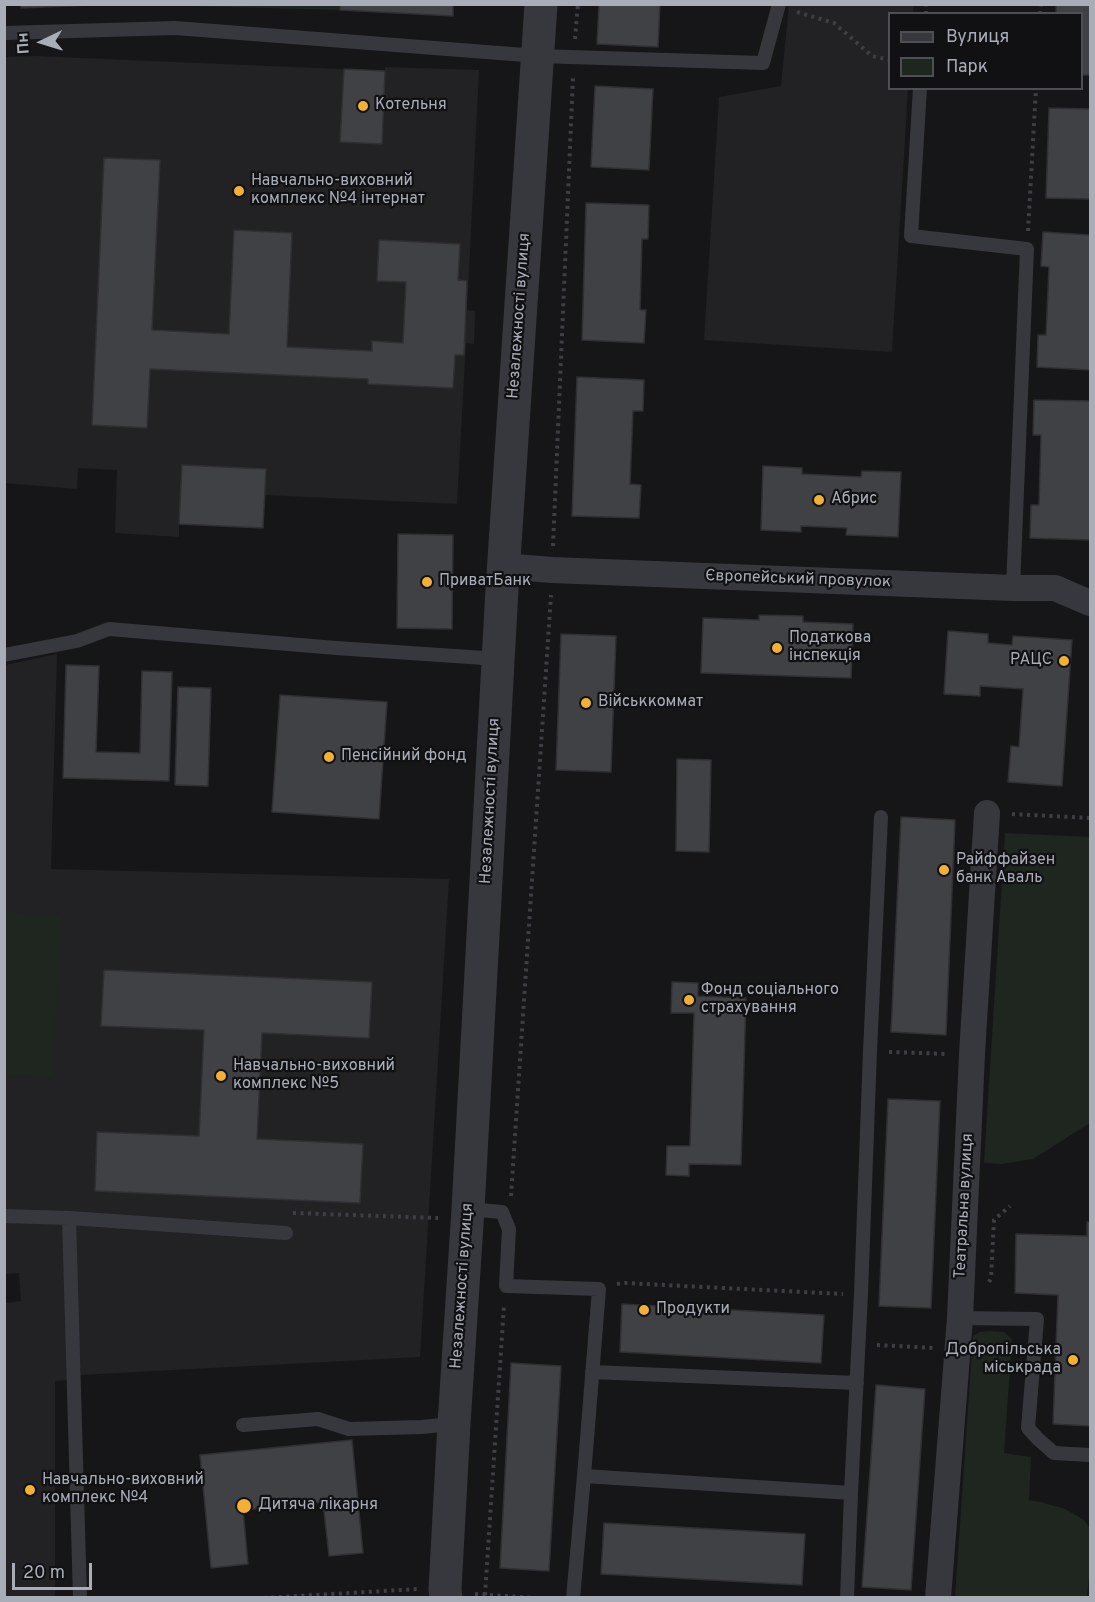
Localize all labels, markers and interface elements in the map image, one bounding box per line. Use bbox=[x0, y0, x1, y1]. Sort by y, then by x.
north arrow bbox=[12, 12, 72, 72]
legend bbox=[888, 12, 1083, 90]
text: Вулиця bbox=[946, 26, 1009, 49]
text: Пн bbox=[13, 32, 35, 55]
text: Парк bbox=[946, 56, 988, 79]
place label: Котельня bbox=[375, 96, 447, 116]
marker: Котельня bbox=[356, 99, 370, 113]
place label: Навчально-виховний комплекс №4 інтернат bbox=[251, 172, 425, 210]
marker: Навчально-виховний комплекс №4 інтернат bbox=[232, 184, 246, 198]
street label: Незалежності вулиця bbox=[505, 232, 535, 400]
place label: Абрис bbox=[831, 490, 877, 510]
marker: Абрис bbox=[812, 493, 826, 507]
street label: Європейський провулок bbox=[705, 567, 891, 593]
place label: ПриватБанк bbox=[439, 572, 531, 592]
marker: ПриватБанк bbox=[420, 575, 434, 589]
place label: Податкова інспекція bbox=[789, 629, 871, 667]
marker: Податкова інспекція bbox=[770, 641, 784, 655]
place label: РАЦС bbox=[1010, 651, 1052, 671]
marker: РАЦС bbox=[1057, 654, 1071, 668]
place label: Військкоммат bbox=[598, 693, 703, 713]
marker: Військкоммат bbox=[579, 696, 593, 710]
street label: Незалежності вулиця bbox=[477, 718, 505, 884]
place label: Пенсійний фонд bbox=[341, 747, 467, 767]
marker: Пенсійний фонд bbox=[322, 750, 336, 764]
place label: Райффайзен банк Аваль bbox=[956, 851, 1055, 889]
marker: Райффайзен банк Аваль bbox=[937, 863, 951, 877]
place label: Фонд соціального страхування bbox=[701, 981, 839, 1019]
marker: Фонд соціального страхування bbox=[682, 993, 696, 1007]
place label: Навчально-виховний комплекс №5 bbox=[233, 1057, 395, 1095]
marker: Навчально-виховний комплекс №5 bbox=[214, 1069, 228, 1083]
street label: Театральна вулиця bbox=[952, 1133, 978, 1279]
street label: Незалежності вулиця bbox=[448, 1202, 478, 1370]
place label: Продукти bbox=[656, 1300, 730, 1320]
marker: Продукти bbox=[637, 1303, 651, 1317]
place label: Добропільська міськрада bbox=[945, 1341, 1061, 1379]
marker: Добропільська міськрада bbox=[1066, 1353, 1080, 1367]
place label: Навчально-виховний комплекс №4 bbox=[42, 1471, 204, 1509]
marker: Навчально-виховний комплекс №4 bbox=[23, 1483, 37, 1497]
place label: Дитяча лікарня bbox=[258, 1496, 378, 1516]
marker: Дитяча лікарня bbox=[235, 1497, 253, 1515]
scale bar bbox=[15, 1551, 94, 1589]
text: 20 m bbox=[23, 1562, 65, 1585]

